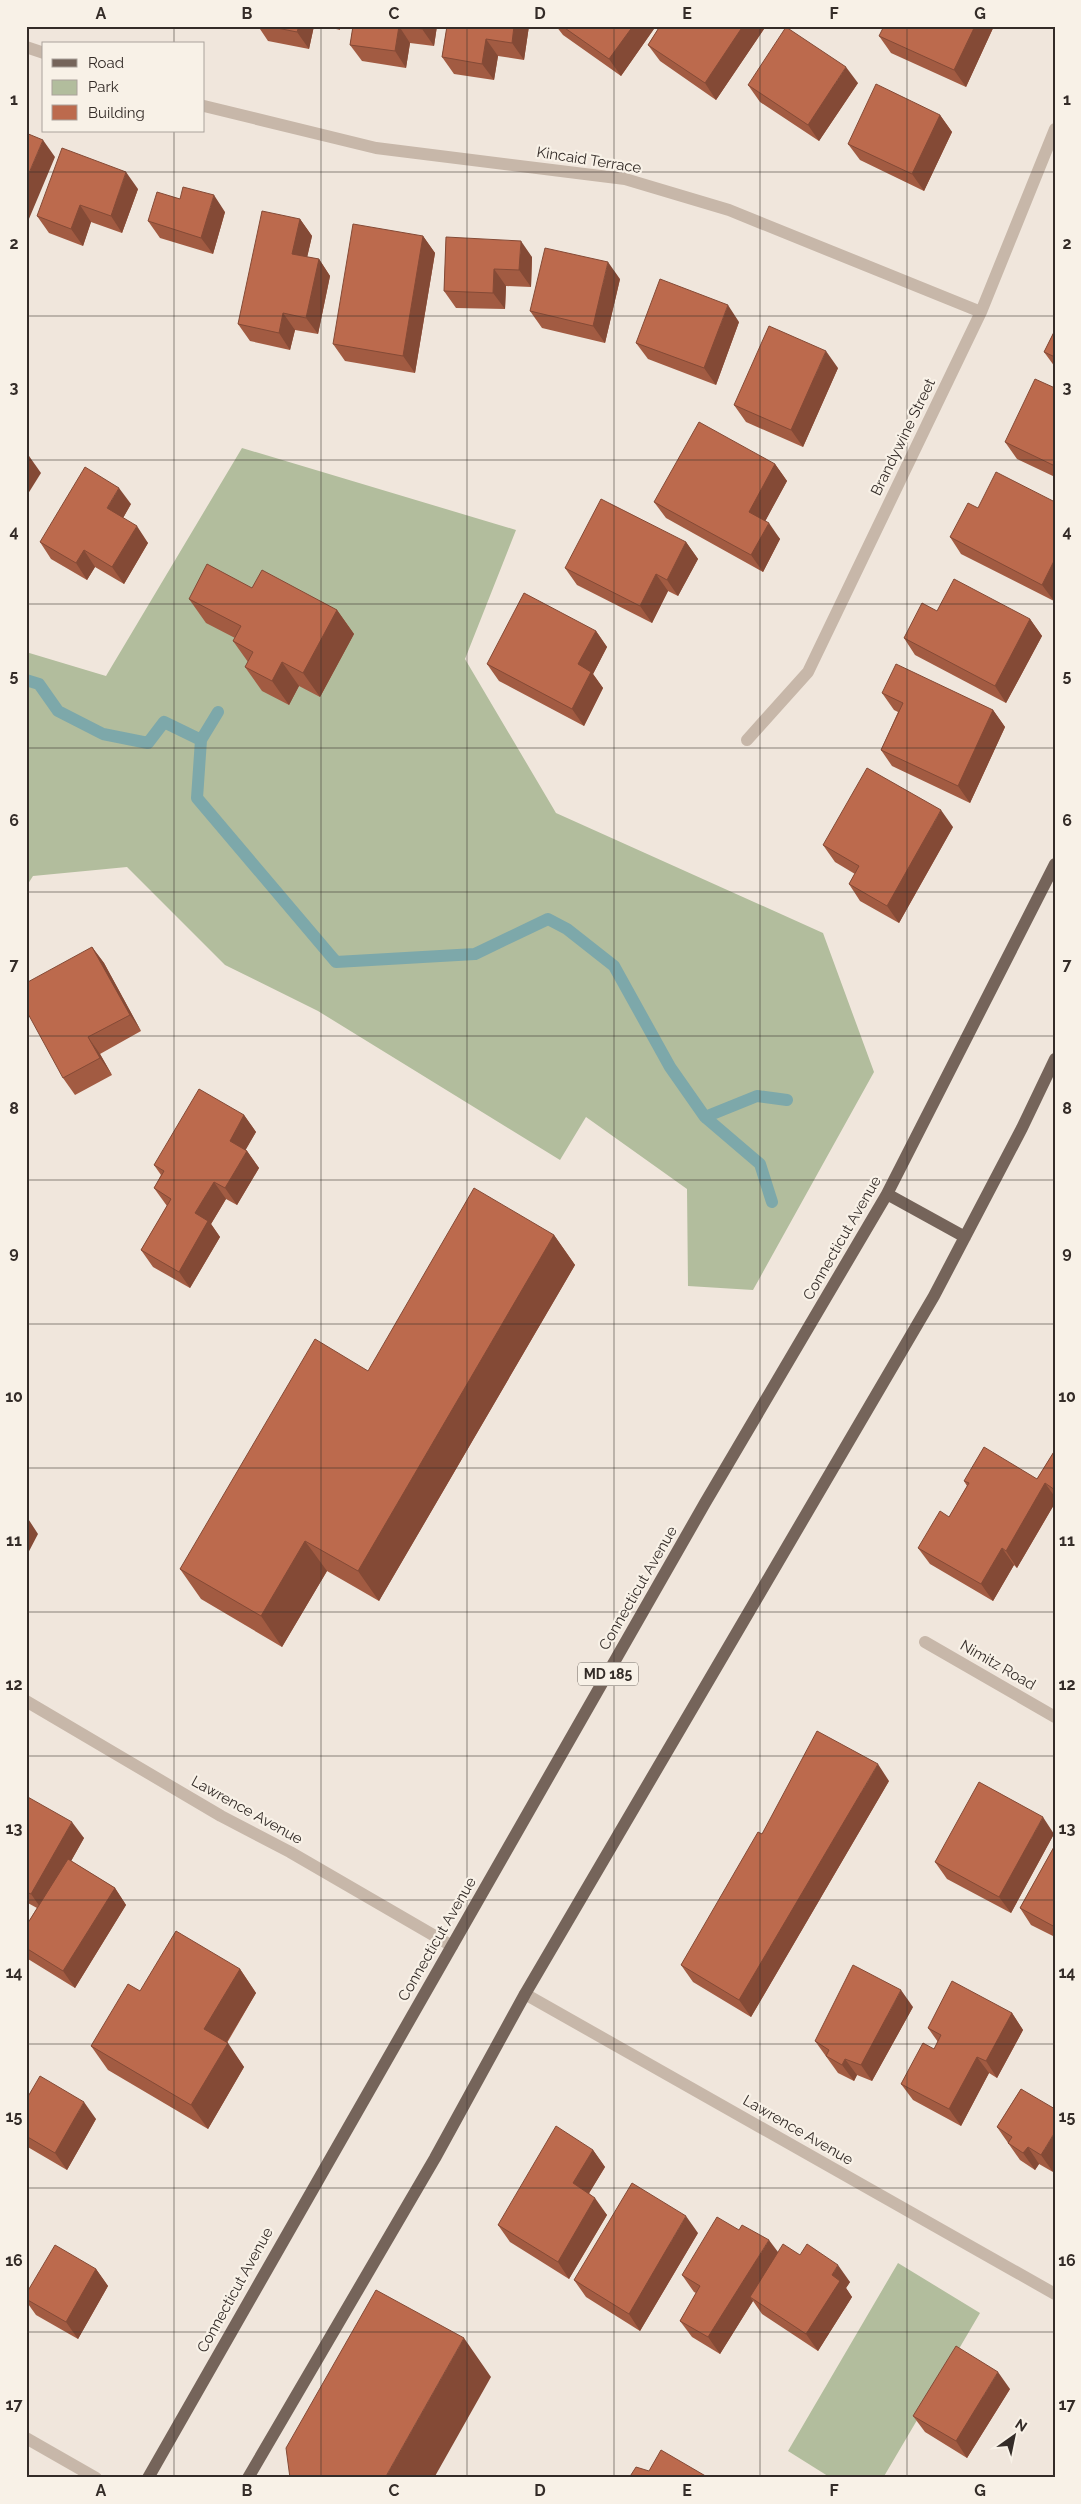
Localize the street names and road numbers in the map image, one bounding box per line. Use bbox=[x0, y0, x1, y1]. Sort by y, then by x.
street label: Kincaid Terrace bbox=[535, 143, 643, 177]
street label: Brandywine Street bbox=[867, 376, 939, 498]
street label: Connecticut Avenue bbox=[799, 1173, 885, 1303]
street label: Connecticut Avenue bbox=[595, 1523, 681, 1653]
street label: Nimitz Road bbox=[957, 1636, 1039, 1694]
road number: MD 185 bbox=[578, 1662, 638, 1686]
street label: Lawrence Avenue bbox=[188, 1772, 306, 1848]
street label: Connecticut Avenue bbox=[394, 1874, 480, 2004]
street label: Lawrence Avenue bbox=[740, 2091, 857, 2169]
street label: Connecticut Avenue bbox=[193, 2224, 277, 2356]

